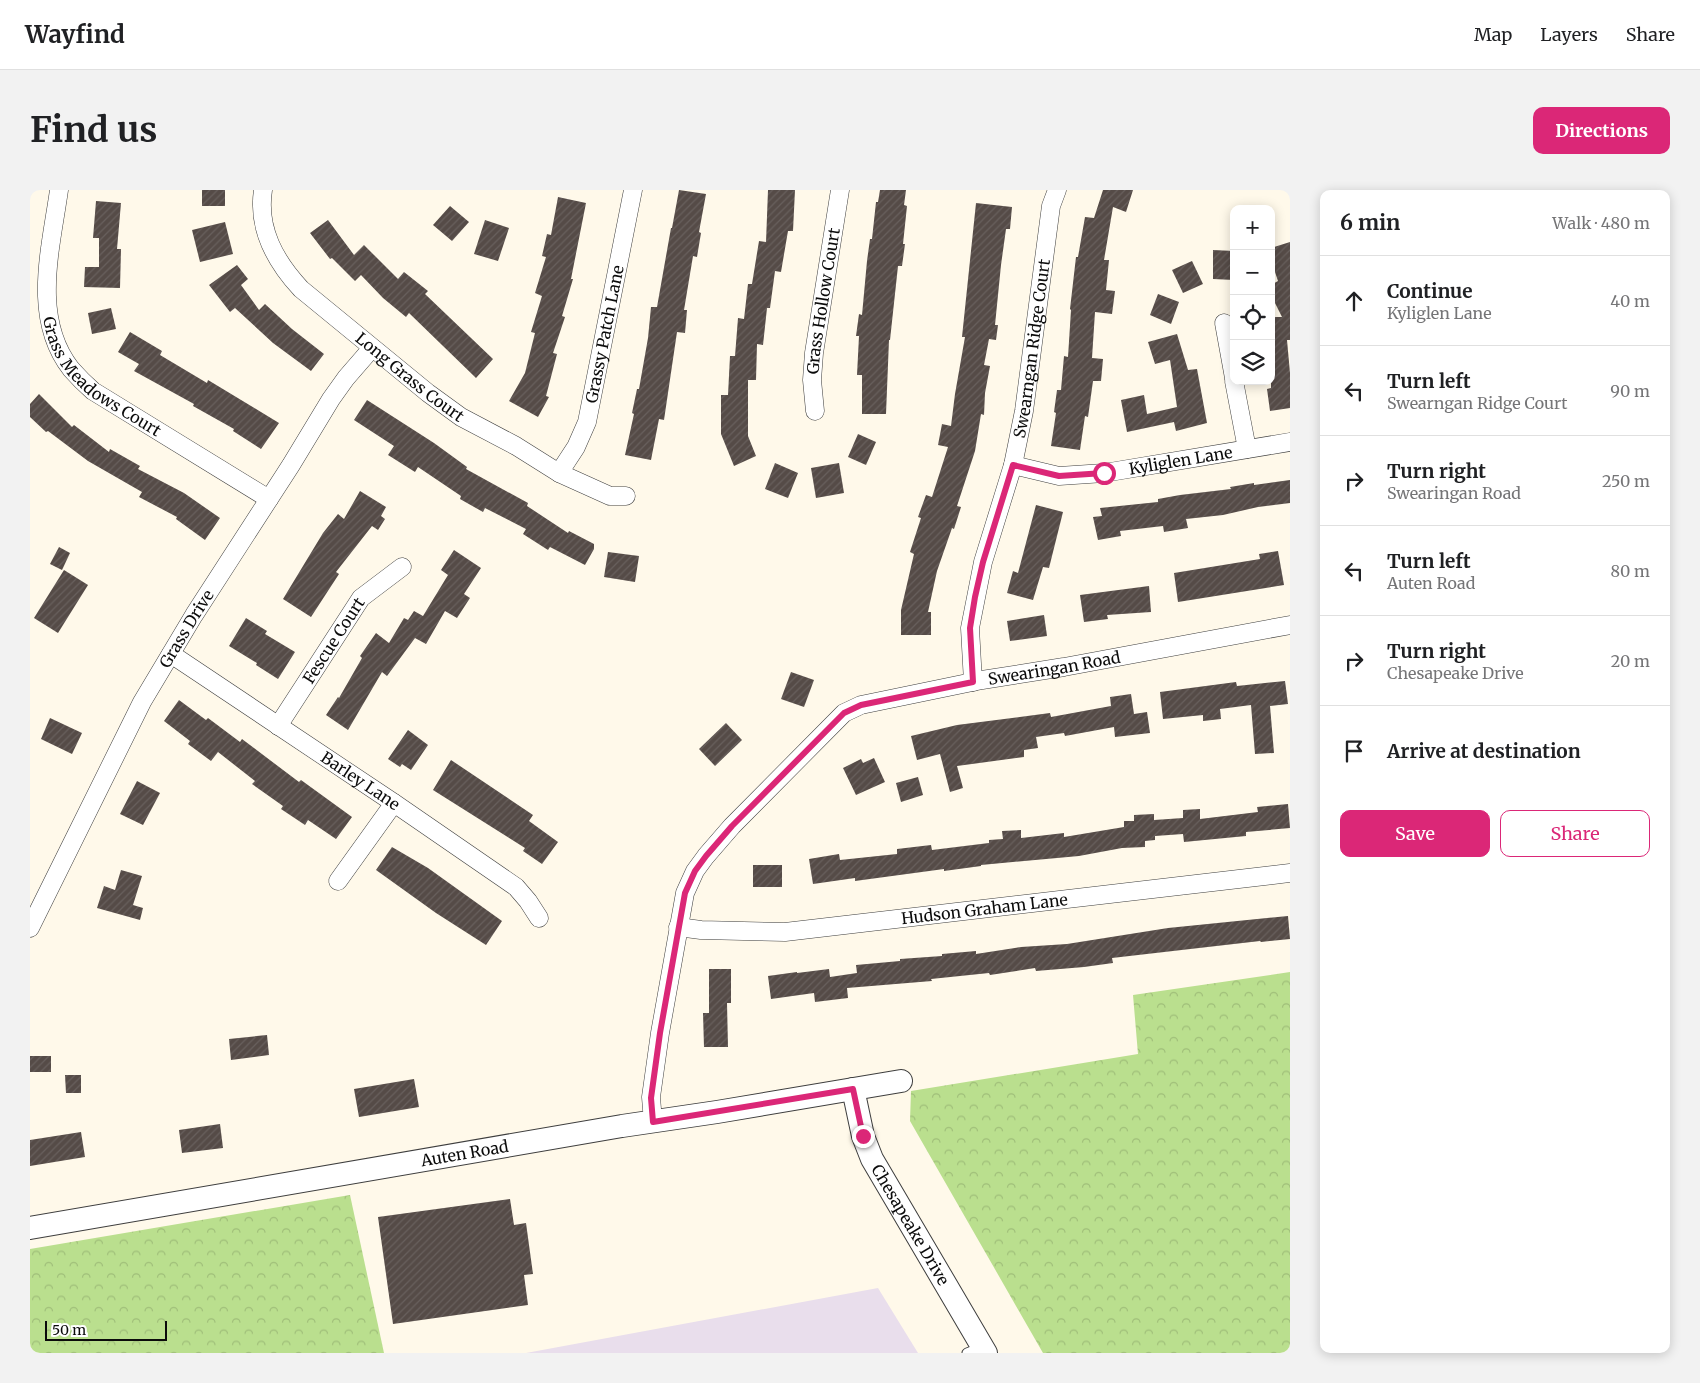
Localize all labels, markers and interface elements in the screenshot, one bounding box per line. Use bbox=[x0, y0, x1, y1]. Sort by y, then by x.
text: Wayfind bbox=[25, 19, 125, 50]
text: Map bbox=[1474, 23, 1512, 46]
text: Layers bbox=[1540, 23, 1598, 46]
text: Share bbox=[1626, 23, 1675, 46]
button: Directions bbox=[1533, 107, 1670, 154]
text: Find us bbox=[30, 108, 157, 152]
map controls bbox=[1230, 205, 1275, 385]
button: + bbox=[1230, 205, 1275, 250]
text: 6 min bbox=[1340, 209, 1400, 236]
text: Walk · 480 m bbox=[1552, 213, 1650, 233]
street label: Grass Hollow Court bbox=[802, 226, 844, 375]
button: − bbox=[1230, 250, 1275, 295]
street label: Swearngan Ridge Court bbox=[1009, 257, 1054, 440]
street label: Grassy Patch Lane bbox=[581, 263, 628, 405]
text: Continue bbox=[1387, 279, 1473, 303]
icon: ahead bbox=[1340, 287, 1368, 315]
text: 40 m bbox=[1610, 291, 1650, 311]
button: locate bbox=[1230, 295, 1275, 340]
text: Kyliglen Lane bbox=[1387, 303, 1492, 323]
street label: Grass Meadows Court bbox=[39, 315, 165, 441]
street label: Long Grass Court bbox=[352, 328, 469, 426]
button: layers bbox=[1230, 340, 1275, 385]
text: Turn left bbox=[1387, 369, 1471, 393]
icon: left bbox=[1340, 377, 1368, 405]
text: 90 m bbox=[1610, 381, 1650, 401]
text: Swearngan Ridge Court bbox=[1387, 393, 1567, 413]
street label: Kyliglen Lane bbox=[1127, 442, 1234, 479]
text: Turn right bbox=[1387, 459, 1486, 483]
route start bbox=[1093, 462, 1116, 485]
icon: right bbox=[1340, 467, 1368, 495]
text: 250 m bbox=[1602, 471, 1650, 491]
text: Swearingan Road bbox=[1387, 483, 1521, 503]
text: Turn left bbox=[1387, 549, 1471, 573]
icon: left bbox=[1340, 557, 1368, 585]
text: 80 m bbox=[1611, 561, 1650, 581]
text: Auten Road bbox=[1387, 573, 1475, 593]
street label: Grass Drive bbox=[155, 586, 218, 671]
street label: Fescue Court bbox=[298, 593, 369, 687]
text: Turn right bbox=[1387, 639, 1486, 663]
street label: Swearingan Road bbox=[987, 647, 1122, 689]
icon: right bbox=[1340, 647, 1368, 675]
text: 20 m bbox=[1611, 651, 1650, 671]
text: Chesapeake Drive bbox=[1387, 663, 1524, 683]
icon: arrive bbox=[1340, 737, 1368, 765]
text: Arrive at destination bbox=[1387, 739, 1581, 763]
street label: Barley Lane bbox=[317, 747, 404, 814]
button: Save bbox=[1340, 810, 1490, 857]
button: Share bbox=[1500, 810, 1650, 857]
street label: Hudson Graham Lane bbox=[900, 889, 1069, 928]
route end bbox=[852, 1125, 875, 1148]
street label: Auten Road bbox=[418, 1136, 510, 1171]
street label: Chesapeake Drive bbox=[867, 1161, 954, 1289]
scale bar bbox=[45, 1318, 168, 1341]
text: 50 m bbox=[52, 1321, 86, 1339]

